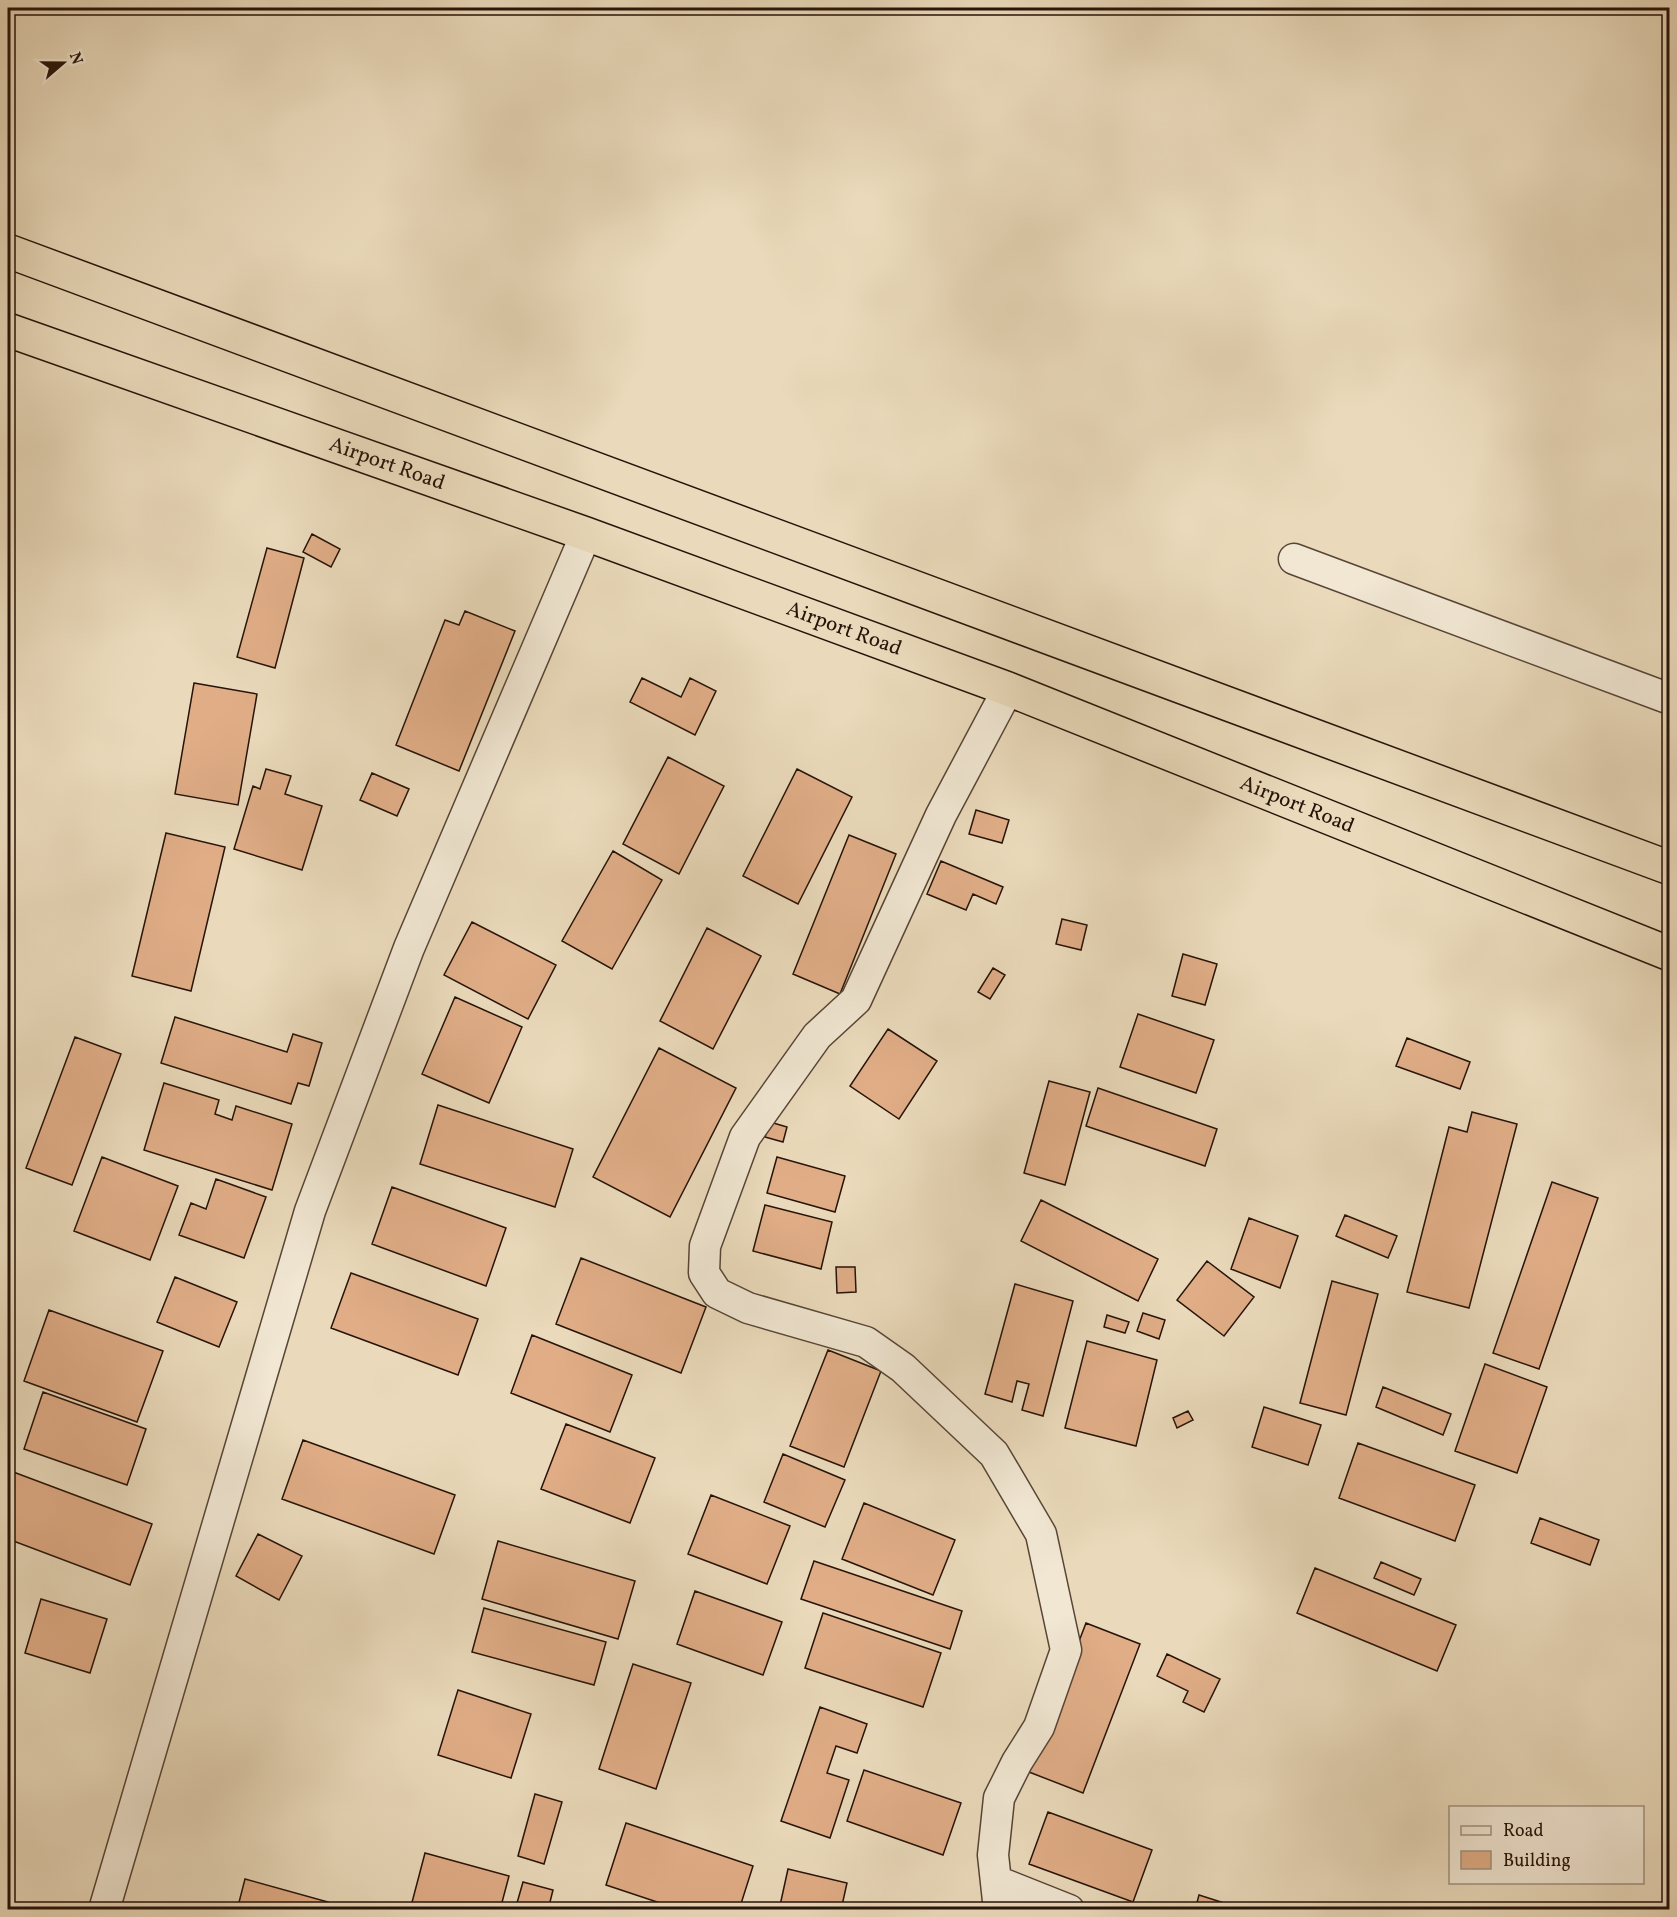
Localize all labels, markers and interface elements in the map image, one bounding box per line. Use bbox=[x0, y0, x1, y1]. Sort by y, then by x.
north arrow bbox=[33, 33, 93, 93]
text: N bbox=[63, 49, 88, 68]
street label: Airport Road bbox=[325, 430, 449, 498]
street label: Airport Road bbox=[782, 594, 906, 663]
street label: Airport Road bbox=[1236, 769, 1359, 841]
legend bbox=[1449, 1806, 1644, 1884]
text: Road bbox=[1503, 1819, 1544, 1844]
text: Building bbox=[1503, 1849, 1571, 1874]

